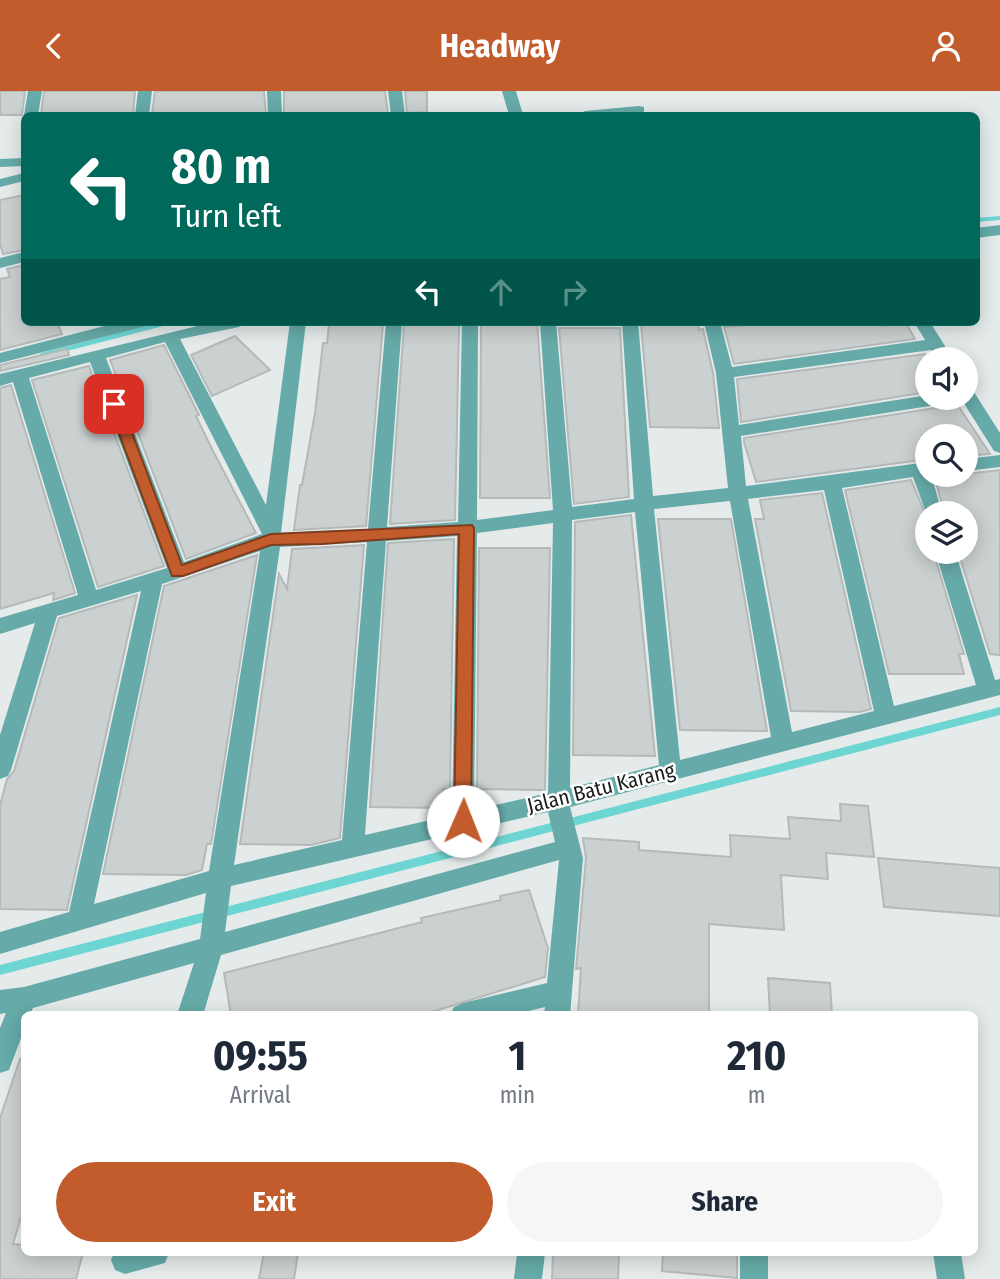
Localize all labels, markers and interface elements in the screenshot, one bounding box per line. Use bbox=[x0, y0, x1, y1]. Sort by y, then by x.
icon: back bbox=[35, 27, 73, 65]
text: Headway bbox=[440, 27, 560, 65]
icon: person bbox=[927, 27, 965, 65]
text: 80 m bbox=[171, 137, 271, 196]
icon: left bbox=[56, 140, 147, 231]
text: Turn left bbox=[171, 197, 281, 235]
icon: left bbox=[409, 273, 447, 311]
icon: ahead bbox=[482, 273, 520, 311]
icon: right bbox=[555, 273, 593, 311]
map controls bbox=[915, 347, 978, 564]
button: sound bbox=[915, 347, 978, 410]
pin bbox=[84, 374, 144, 434]
icon: arrive bbox=[95, 385, 133, 423]
button: search bbox=[915, 424, 978, 487]
button: layers bbox=[915, 501, 978, 564]
street label: Jalan Batu Karang bbox=[524, 757, 678, 819]
position arrow bbox=[426, 784, 500, 858]
text: 09:55 bbox=[213, 1031, 308, 1081]
text: 1 bbox=[509, 1031, 526, 1081]
text: 210 bbox=[727, 1031, 786, 1081]
text: Arrival bbox=[230, 1081, 291, 1109]
text: min bbox=[500, 1081, 535, 1109]
text: m bbox=[748, 1081, 765, 1109]
button: Exit bbox=[56, 1162, 493, 1242]
button: Share bbox=[507, 1162, 943, 1242]

